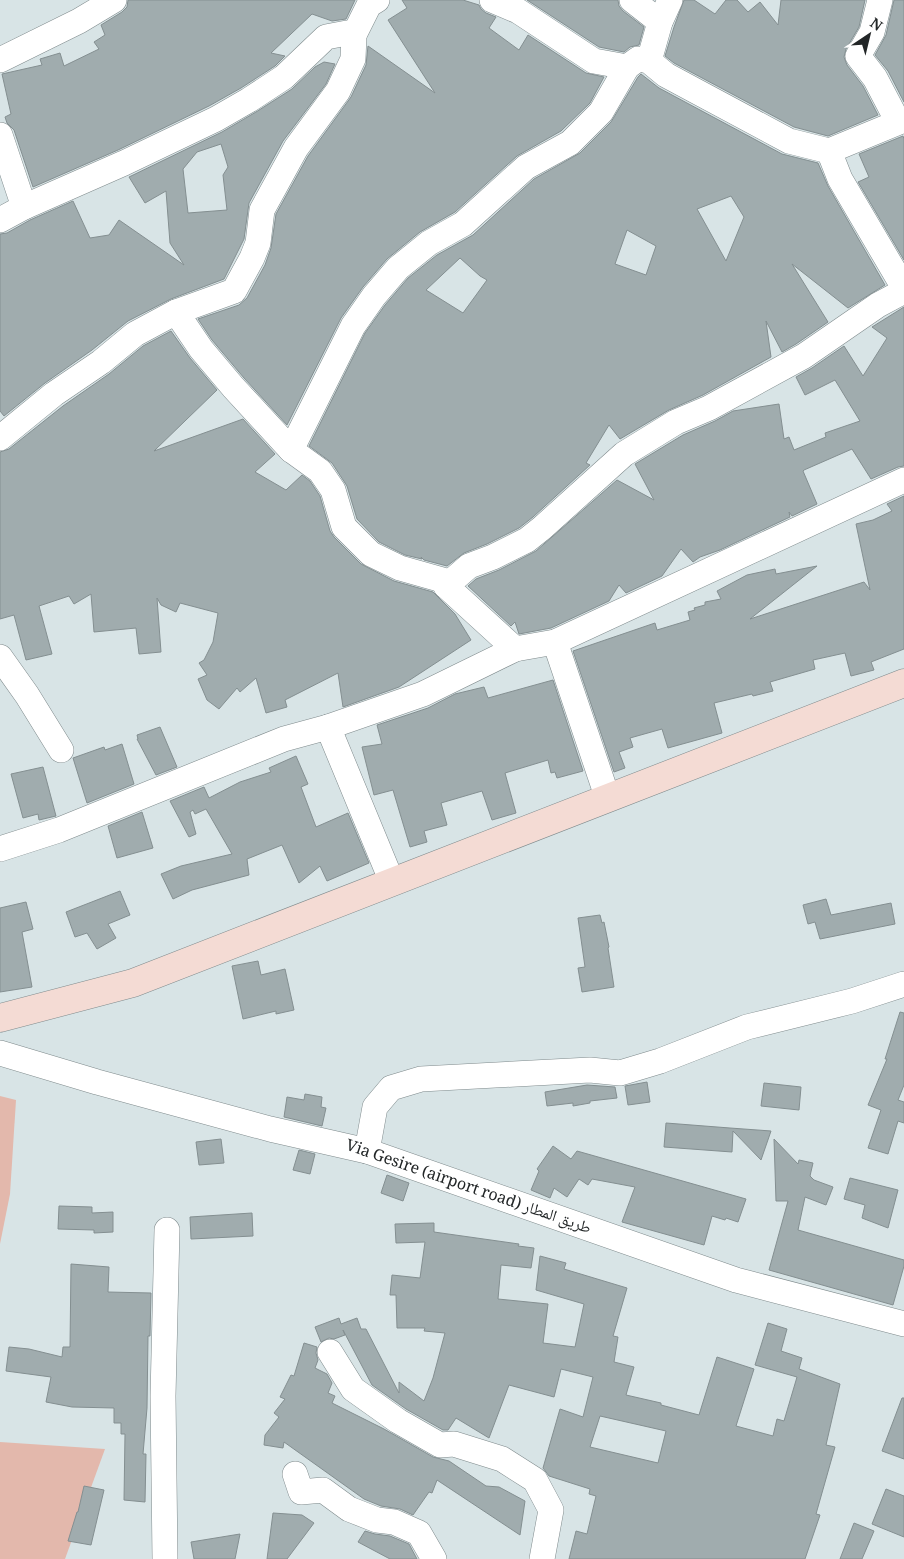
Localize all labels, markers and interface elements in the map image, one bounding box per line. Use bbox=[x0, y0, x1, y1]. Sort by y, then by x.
north arrow bbox=[844, 10, 894, 60]
text: N bbox=[864, 13, 887, 39]
street label: Via Gesire (airport road) طريق المطار bbox=[341, 1133, 595, 1243]

